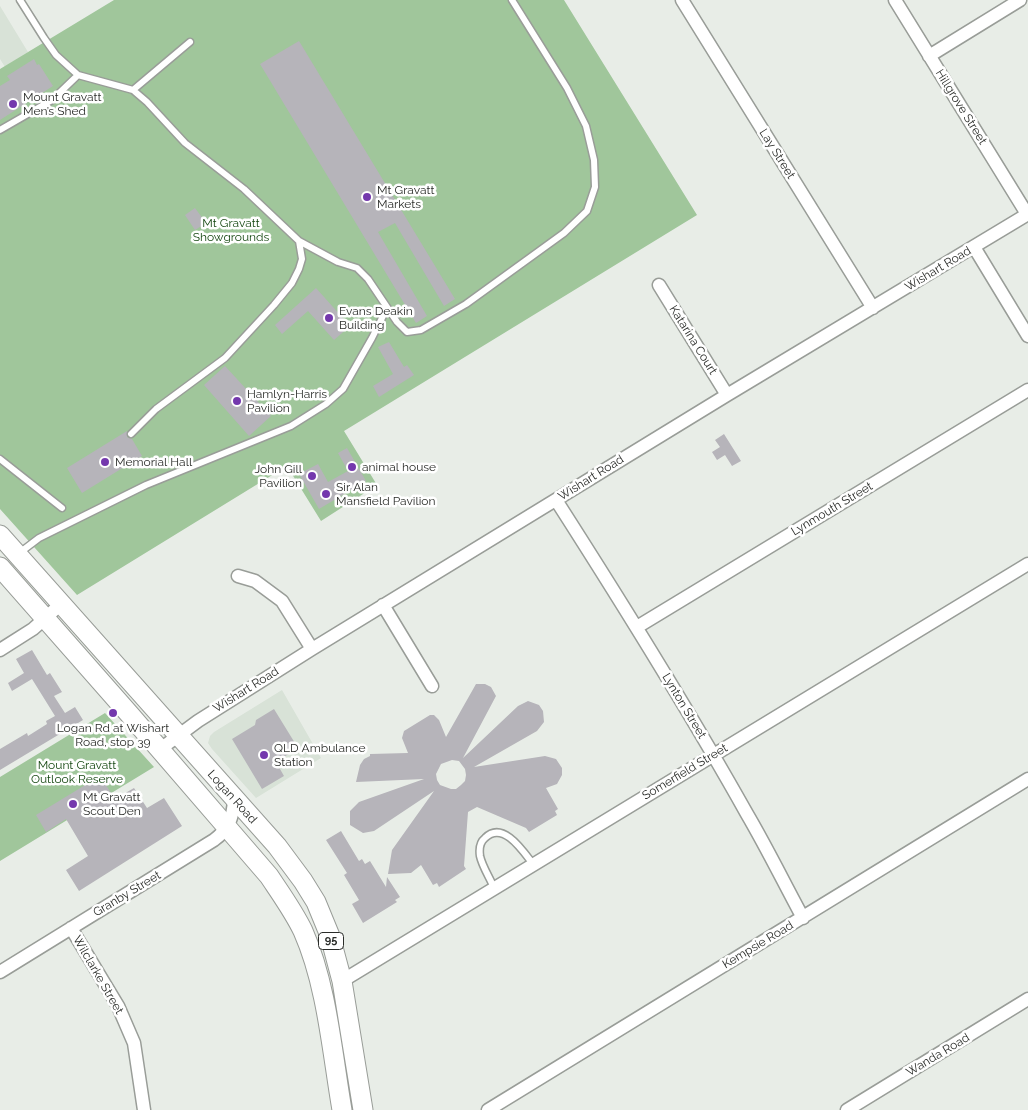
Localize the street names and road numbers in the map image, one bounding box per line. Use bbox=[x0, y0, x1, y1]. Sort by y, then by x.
street label: Hillgrove Street bbox=[932, 67, 990, 147]
street label: Lay Street bbox=[756, 126, 798, 182]
street label: Wishart Road bbox=[902, 244, 974, 294]
street label: Katarina Court bbox=[666, 303, 720, 377]
street label: Wishart Road bbox=[556, 452, 626, 504]
street label: Lynmouth Street bbox=[789, 479, 875, 539]
street label: Wishart Road bbox=[211, 664, 281, 716]
street label: Lynton Street bbox=[659, 671, 709, 741]
street label: Somerfield Street bbox=[640, 741, 730, 803]
street label: Logan Road bbox=[204, 767, 260, 827]
street label: Granby Street bbox=[91, 868, 163, 920]
street label: Kempsie Road bbox=[720, 918, 796, 972]
road number: 95 bbox=[318, 932, 344, 949]
street label: Wilclarke Street bbox=[70, 933, 126, 1017]
street label: Wanda Road bbox=[904, 1030, 972, 1080]

